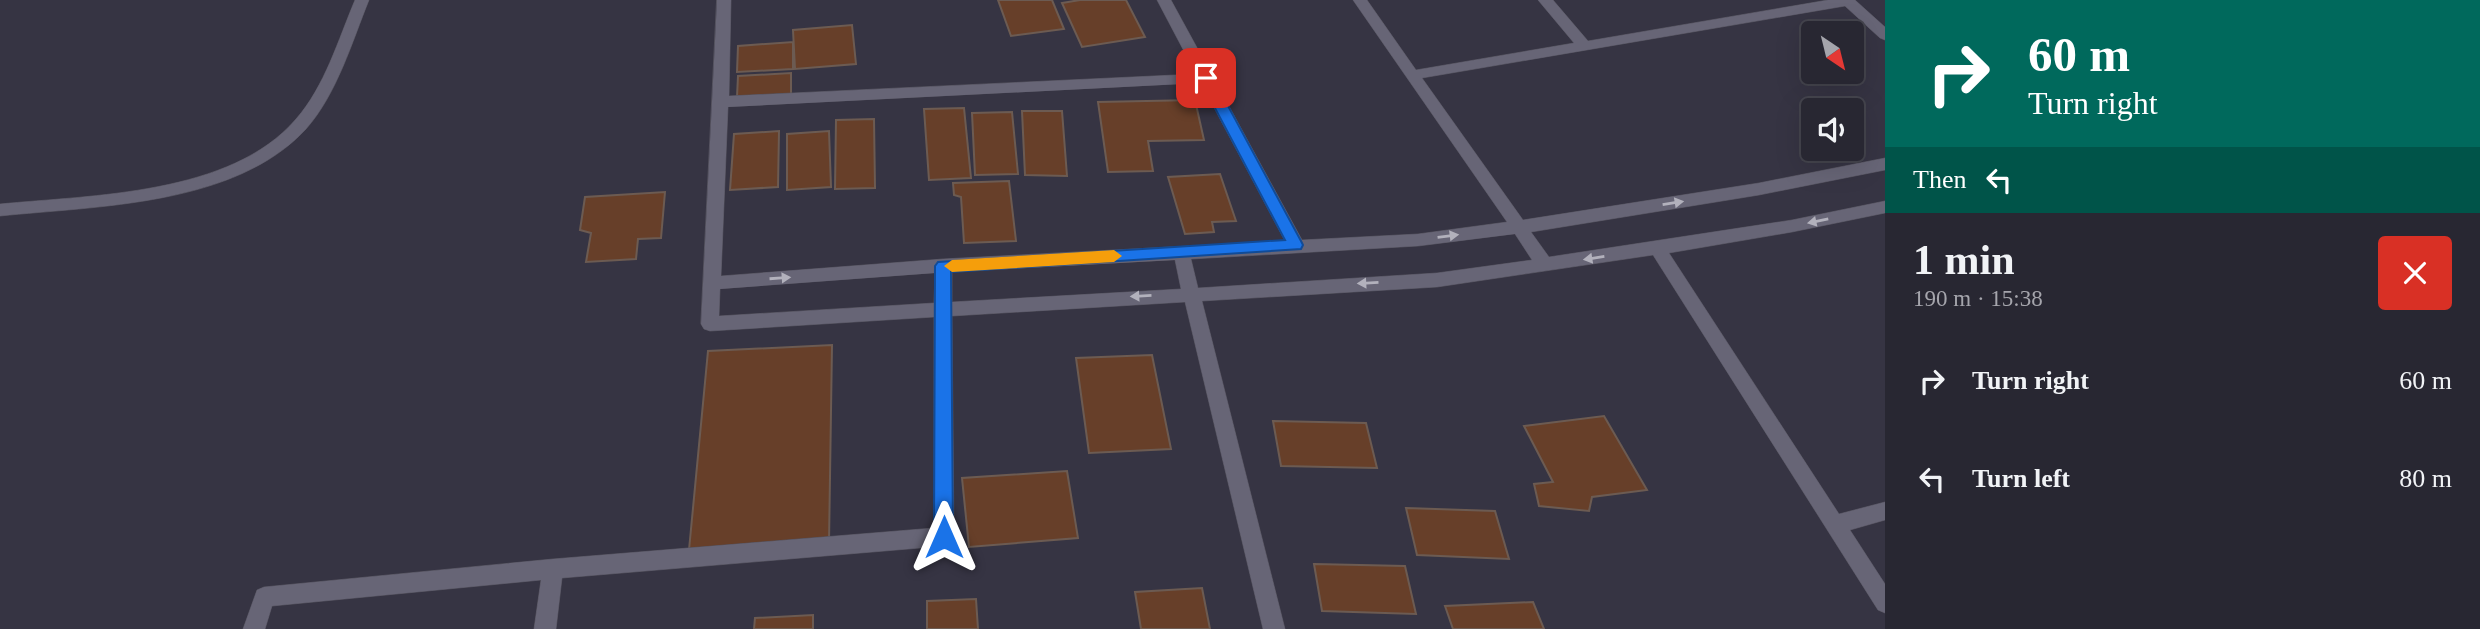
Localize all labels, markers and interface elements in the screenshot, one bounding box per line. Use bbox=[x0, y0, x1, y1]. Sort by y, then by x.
north arrow bbox=[1801, 21, 1864, 84]
map controls bbox=[1801, 21, 1864, 161]
text: 60 m bbox=[2028, 27, 2130, 82]
icon: right bbox=[1913, 28, 2004, 119]
pin bbox=[1176, 48, 1236, 108]
icon: arrive bbox=[1187, 59, 1225, 97]
text: Turn right bbox=[2028, 85, 2158, 121]
button: sound bbox=[1801, 98, 1864, 161]
icon: left bbox=[1980, 161, 2018, 199]
text: Then bbox=[1913, 165, 1966, 194]
one-way arrow bbox=[1662, 197, 1684, 208]
one-way arrow bbox=[1807, 215, 1829, 226]
one-way arrow bbox=[1437, 230, 1459, 241]
button: close bbox=[2378, 236, 2452, 310]
text: 1 min bbox=[1913, 237, 2015, 283]
one-way arrow bbox=[1583, 253, 1605, 264]
one-way arrow bbox=[770, 272, 792, 283]
one-way arrow bbox=[1357, 278, 1379, 289]
text: 190 m · 15:38 bbox=[1913, 286, 2043, 311]
one-way arrow bbox=[1130, 291, 1152, 302]
icon: right bbox=[1913, 362, 1951, 400]
text: Turn right bbox=[1972, 366, 2089, 395]
text: 60 m bbox=[2399, 366, 2452, 395]
icon: left bbox=[1913, 460, 1951, 498]
text: Turn left bbox=[1972, 464, 2070, 493]
text: 80 m bbox=[2399, 464, 2452, 493]
position arrow bbox=[907, 500, 981, 574]

